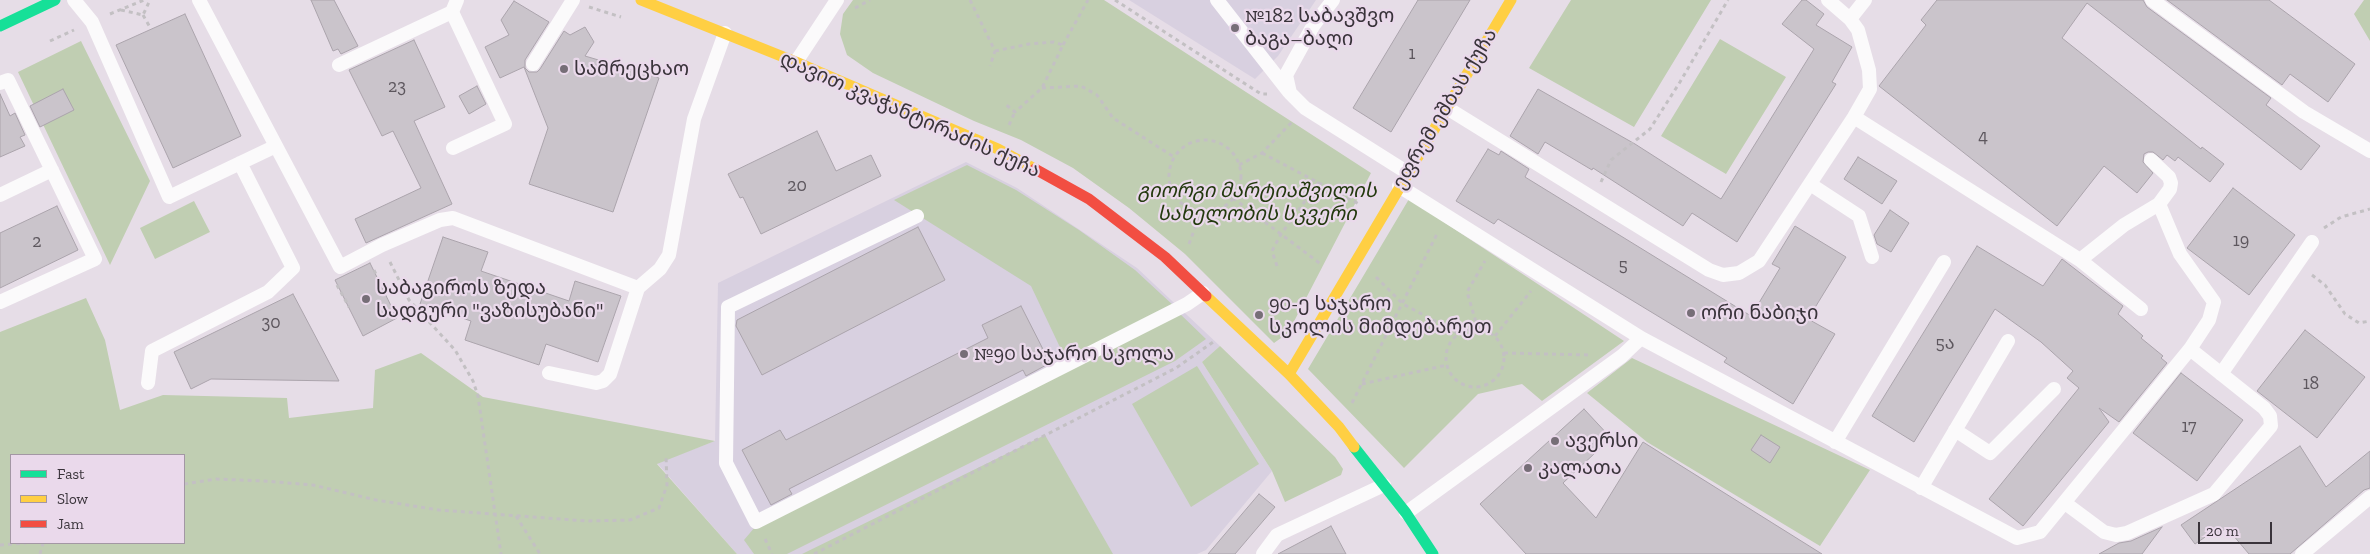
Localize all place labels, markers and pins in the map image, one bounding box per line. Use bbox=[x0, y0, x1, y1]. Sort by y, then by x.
place label: №182 საბავშვო ბაგა–ბაღი bbox=[1245, 4, 1394, 51]
marker: №182 საბავშვო ბაგა–ბაღი bbox=[1229, 22, 1241, 34]
place label: სამრეცხაო bbox=[574, 57, 689, 81]
marker: სამრეცხაო bbox=[558, 63, 570, 75]
place label: საბაგიროს ზედა სადგური "ვაზისუბანი" bbox=[376, 276, 603, 323]
place label: 90-ე საჯარო სკოლის მიმდებარეთ bbox=[1269, 292, 1492, 339]
marker: საბაგიროს ზედა სადგური "ვაზისუბანი" bbox=[360, 293, 372, 305]
place label: ორი ნაბიჯი bbox=[1701, 301, 1818, 325]
marker: ორი ნაბიჯი bbox=[1685, 307, 1697, 319]
marker: 90-ე საჯარო სკოლის მიმდებარეთ bbox=[1253, 309, 1265, 321]
place label: №90 საჯარო სკოლა bbox=[974, 342, 1174, 366]
marker: №90 საჯარო სკოლა bbox=[958, 348, 970, 360]
place label: ავერსი bbox=[1565, 429, 1639, 453]
marker: ავერსი bbox=[1549, 435, 1561, 447]
place label: კალათა bbox=[1538, 456, 1622, 480]
marker: კალათა bbox=[1522, 462, 1534, 474]

